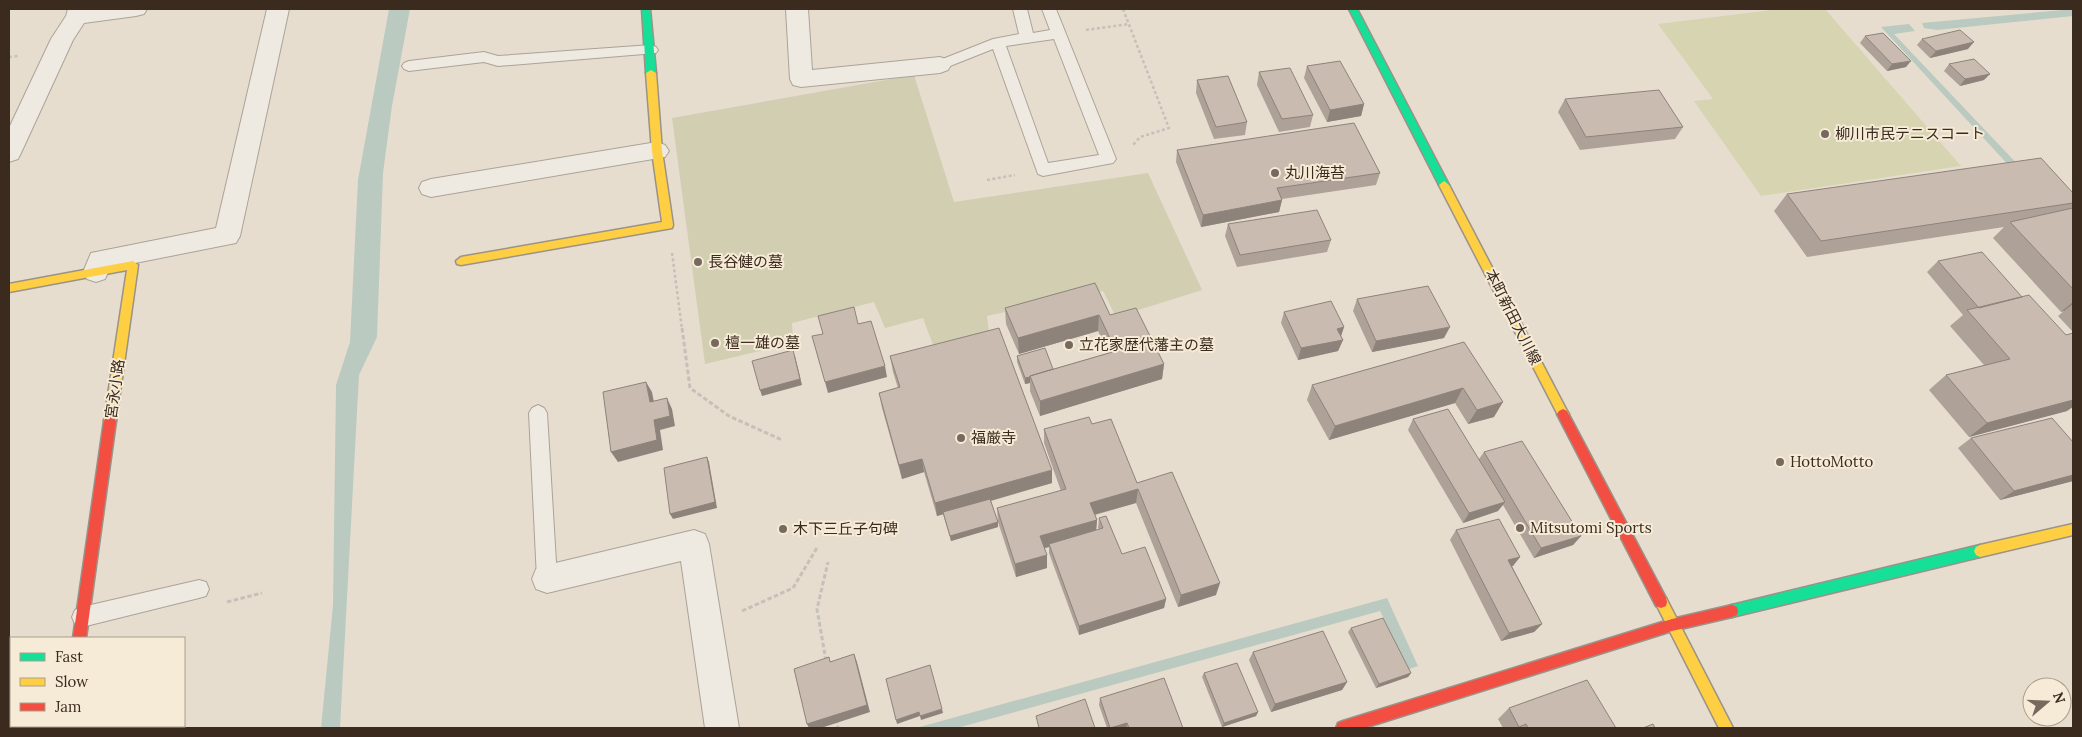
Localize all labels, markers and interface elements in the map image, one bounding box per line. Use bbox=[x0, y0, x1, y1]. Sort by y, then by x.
place label: 柳川市民テニスコート bbox=[1835, 124, 1985, 143]
marker: 柳川市民テニスコート bbox=[1819, 128, 1831, 140]
place label: 丸川海苔 bbox=[1285, 163, 1345, 182]
marker: 丸川海苔 bbox=[1269, 167, 1281, 179]
place label: 長谷健の墓 bbox=[708, 252, 783, 271]
marker: 長谷健の墓 bbox=[692, 256, 704, 268]
street label: 本町新田大川線 bbox=[1481, 266, 1546, 368]
place label: 檀一雄の墓 bbox=[725, 333, 800, 352]
place label: 立花家歴代藩主の墓 bbox=[1079, 335, 1214, 354]
marker: 檀一雄の墓 bbox=[709, 337, 721, 349]
marker: 立花家歴代藩主の墓 bbox=[1063, 339, 1075, 351]
street label: 宮永小路 bbox=[101, 358, 128, 420]
place label: 福厳寺 bbox=[971, 428, 1016, 447]
marker: 福厳寺 bbox=[955, 432, 967, 444]
place label: HottoMotto bbox=[1790, 452, 1874, 471]
marker: HottoMotto bbox=[1774, 456, 1786, 468]
place label: Mitsutomi Sports bbox=[1530, 518, 1652, 537]
place label: 木下三丘子句碑 bbox=[793, 519, 898, 538]
marker: Mitsutomi Sports bbox=[1514, 522, 1526, 534]
marker: 木下三丘子句碑 bbox=[777, 523, 789, 535]
legend bbox=[10, 637, 185, 727]
text: Fast bbox=[55, 647, 83, 666]
text: Slow bbox=[55, 672, 88, 691]
north arrow bbox=[2022, 677, 2072, 727]
text: N bbox=[2049, 690, 2070, 706]
text: Jam bbox=[54, 697, 82, 716]

